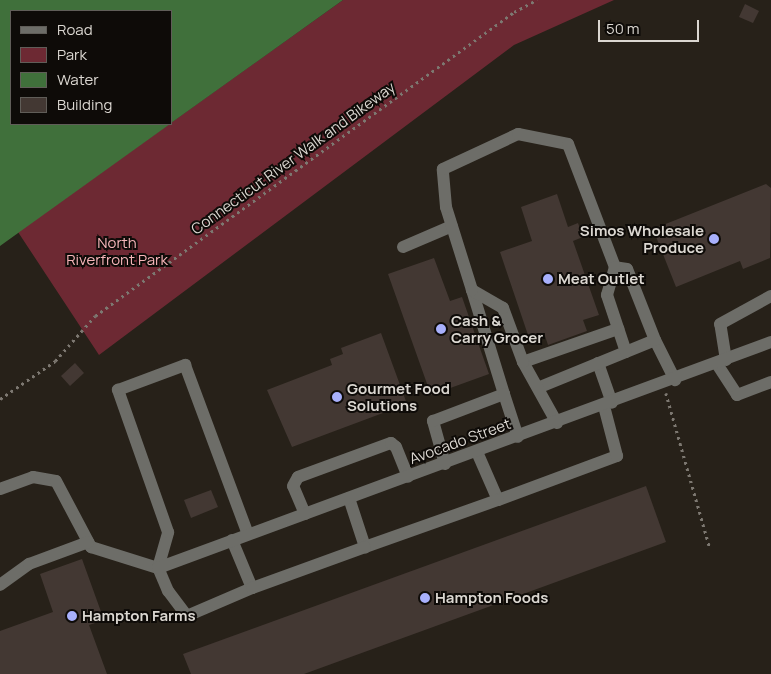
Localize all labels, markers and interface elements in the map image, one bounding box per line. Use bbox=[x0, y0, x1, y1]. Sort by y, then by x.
legend bbox=[10, 10, 172, 125]
scale bar bbox=[601, 10, 702, 42]
text: 50 m bbox=[606, 18, 640, 39]
text: Road bbox=[57, 19, 93, 40]
text: Park bbox=[57, 44, 87, 65]
text: Water bbox=[57, 69, 99, 90]
street label: Connecticut River Walk and Bikeway bbox=[188, 78, 398, 238]
text: Building bbox=[57, 94, 112, 115]
place label: Simos Wholesale Produce bbox=[580, 221, 704, 256]
park label: North Riverfront Park bbox=[66, 233, 168, 268]
marker: Simos Wholesale Produce bbox=[708, 233, 720, 245]
place label: Meat Outlet bbox=[558, 270, 645, 288]
marker: Meat Outlet bbox=[542, 273, 554, 285]
place label: Cash & Carry Grocer bbox=[451, 311, 543, 346]
marker: Cash & Carry Grocer bbox=[435, 323, 447, 335]
place label: Gourmet Food Solutions bbox=[347, 379, 450, 414]
marker: Gourmet Food Solutions bbox=[331, 391, 343, 403]
street label: Avocado Street bbox=[407, 414, 513, 468]
place label: Hampton Foods bbox=[435, 589, 548, 607]
marker: Hampton Foods bbox=[419, 592, 431, 604]
place label: Hampton Farms bbox=[82, 607, 196, 625]
marker: Hampton Farms bbox=[66, 610, 78, 622]

